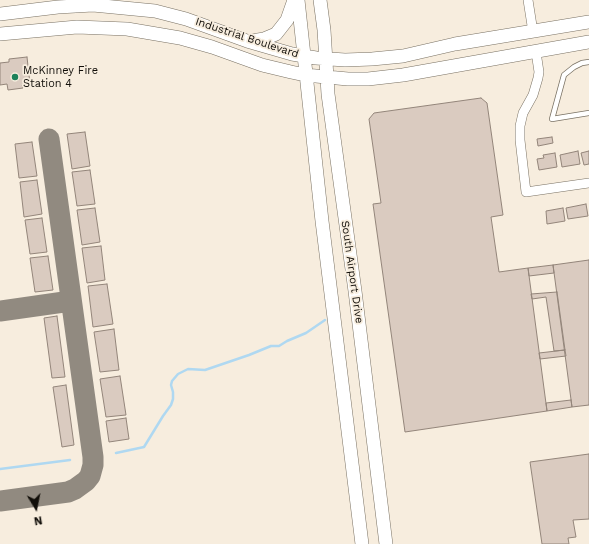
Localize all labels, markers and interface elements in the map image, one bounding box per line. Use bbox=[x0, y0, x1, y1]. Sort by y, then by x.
street label: Industrial Boulevard bbox=[194, 15, 300, 61]
place label: McKinney Fire Station 4 bbox=[23, 64, 98, 90]
marker: McKinney Fire Station 4 bbox=[10, 72, 20, 82]
street label: South Airport Drive bbox=[338, 220, 366, 324]
north arrow bbox=[16, 488, 56, 528]
text: N bbox=[33, 513, 43, 527]

